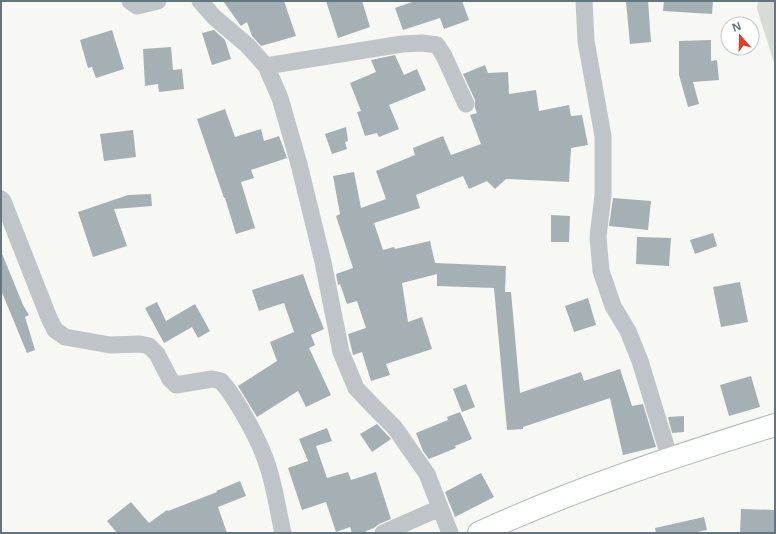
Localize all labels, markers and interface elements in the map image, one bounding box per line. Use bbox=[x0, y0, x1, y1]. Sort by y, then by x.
north arrow bbox=[720, 16, 760, 56]
text: N bbox=[730, 18, 743, 35]

